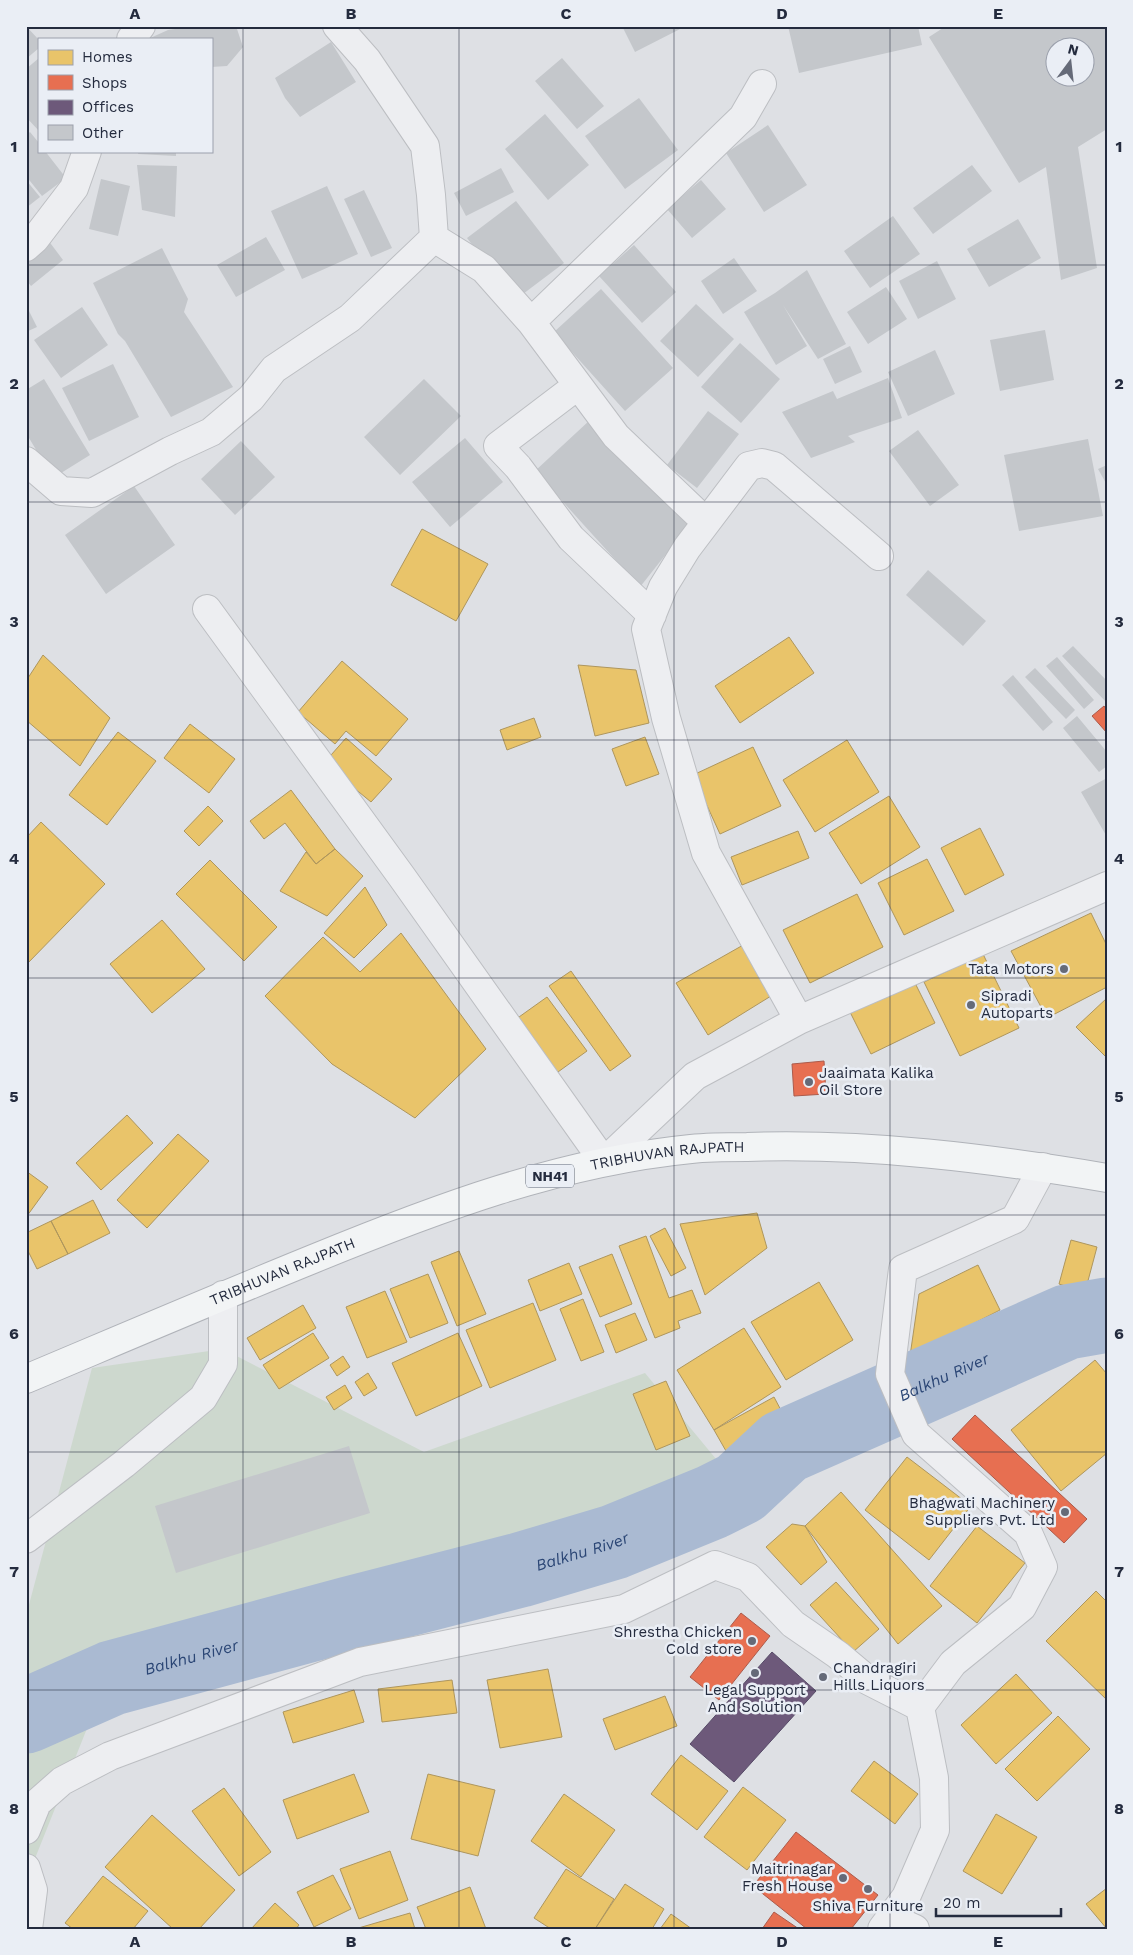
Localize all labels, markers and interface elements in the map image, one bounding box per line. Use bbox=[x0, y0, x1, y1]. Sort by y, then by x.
text: A bbox=[130, 4, 141, 23]
text: B bbox=[346, 4, 357, 23]
text: C bbox=[561, 4, 572, 23]
text: D bbox=[776, 4, 788, 23]
text: E bbox=[993, 4, 1003, 23]
legend bbox=[38, 38, 212, 152]
north arrow bbox=[1046, 38, 1096, 88]
text: N bbox=[1066, 40, 1080, 59]
text: Homes bbox=[82, 48, 133, 66]
text: Shops bbox=[82, 74, 127, 92]
text: Offices bbox=[82, 98, 134, 116]
text: Other bbox=[82, 124, 124, 142]
text: 1 bbox=[11, 137, 17, 156]
text: 1 bbox=[1116, 137, 1122, 156]
text: 2 bbox=[9, 374, 19, 393]
text: 2 bbox=[1114, 374, 1124, 393]
text: 3 bbox=[9, 612, 19, 631]
text: 3 bbox=[1114, 612, 1124, 631]
text: 4 bbox=[9, 849, 19, 868]
text: 4 bbox=[1114, 849, 1124, 868]
place label: Tata Motors bbox=[968, 960, 1054, 978]
marker: Tata Motors bbox=[1058, 963, 1070, 975]
place label: Sipradi Autoparts bbox=[981, 987, 1053, 1022]
marker: Sipradi Autoparts bbox=[965, 999, 977, 1011]
place label: Jaaimata Kalika Oil Store bbox=[819, 1064, 934, 1099]
marker: Jaaimata Kalika Oil Store bbox=[803, 1076, 815, 1088]
text: 5 bbox=[9, 1087, 19, 1106]
text: 5 bbox=[1114, 1087, 1124, 1106]
street label: TRIBHUVAN RAJPATH bbox=[589, 1138, 745, 1174]
road number: NH41 bbox=[526, 1164, 574, 1188]
street label: TRIBHUVAN RAJPATH bbox=[207, 1234, 358, 1310]
text: 6 bbox=[9, 1324, 19, 1343]
text: 6 bbox=[1114, 1324, 1124, 1343]
water label: Balkhu River bbox=[896, 1348, 992, 1405]
place label: Bhagwati Machinery Suppliers Pvt. Ltd bbox=[909, 1494, 1055, 1529]
marker: Bhagwati Machinery Suppliers Pvt. Ltd bbox=[1059, 1506, 1071, 1518]
water label: Balkhu River bbox=[533, 1527, 632, 1574]
text: 7 bbox=[9, 1562, 19, 1581]
text: 7 bbox=[1114, 1562, 1124, 1581]
place label: Shrestha Chicken Cold store bbox=[614, 1623, 742, 1658]
water label: Balkhu River bbox=[142, 1635, 241, 1678]
marker: Shrestha Chicken Cold store bbox=[746, 1635, 758, 1647]
place label: Chandragiri Hills Liquors bbox=[833, 1659, 925, 1694]
marker: Legal Support And Solution bbox=[749, 1667, 761, 1679]
marker: Chandragiri Hills Liquors bbox=[817, 1671, 829, 1683]
place label: Legal Support And Solution bbox=[704, 1681, 807, 1716]
text: 8 bbox=[9, 1799, 19, 1818]
text: 8 bbox=[1114, 1799, 1124, 1818]
place label: Maitrinagar Fresh House bbox=[742, 1860, 833, 1895]
marker: Maitrinagar Fresh House bbox=[837, 1872, 849, 1884]
marker: Shiva Furniture bbox=[862, 1883, 874, 1895]
scale bar bbox=[936, 1885, 1060, 1917]
text: 20 m bbox=[943, 1894, 981, 1912]
place label: Shiva Furniture bbox=[812, 1897, 924, 1915]
text: A bbox=[130, 1932, 141, 1951]
text: B bbox=[346, 1932, 357, 1951]
text: C bbox=[561, 1932, 572, 1951]
text: D bbox=[776, 1932, 788, 1951]
text: E bbox=[993, 1932, 1003, 1951]

